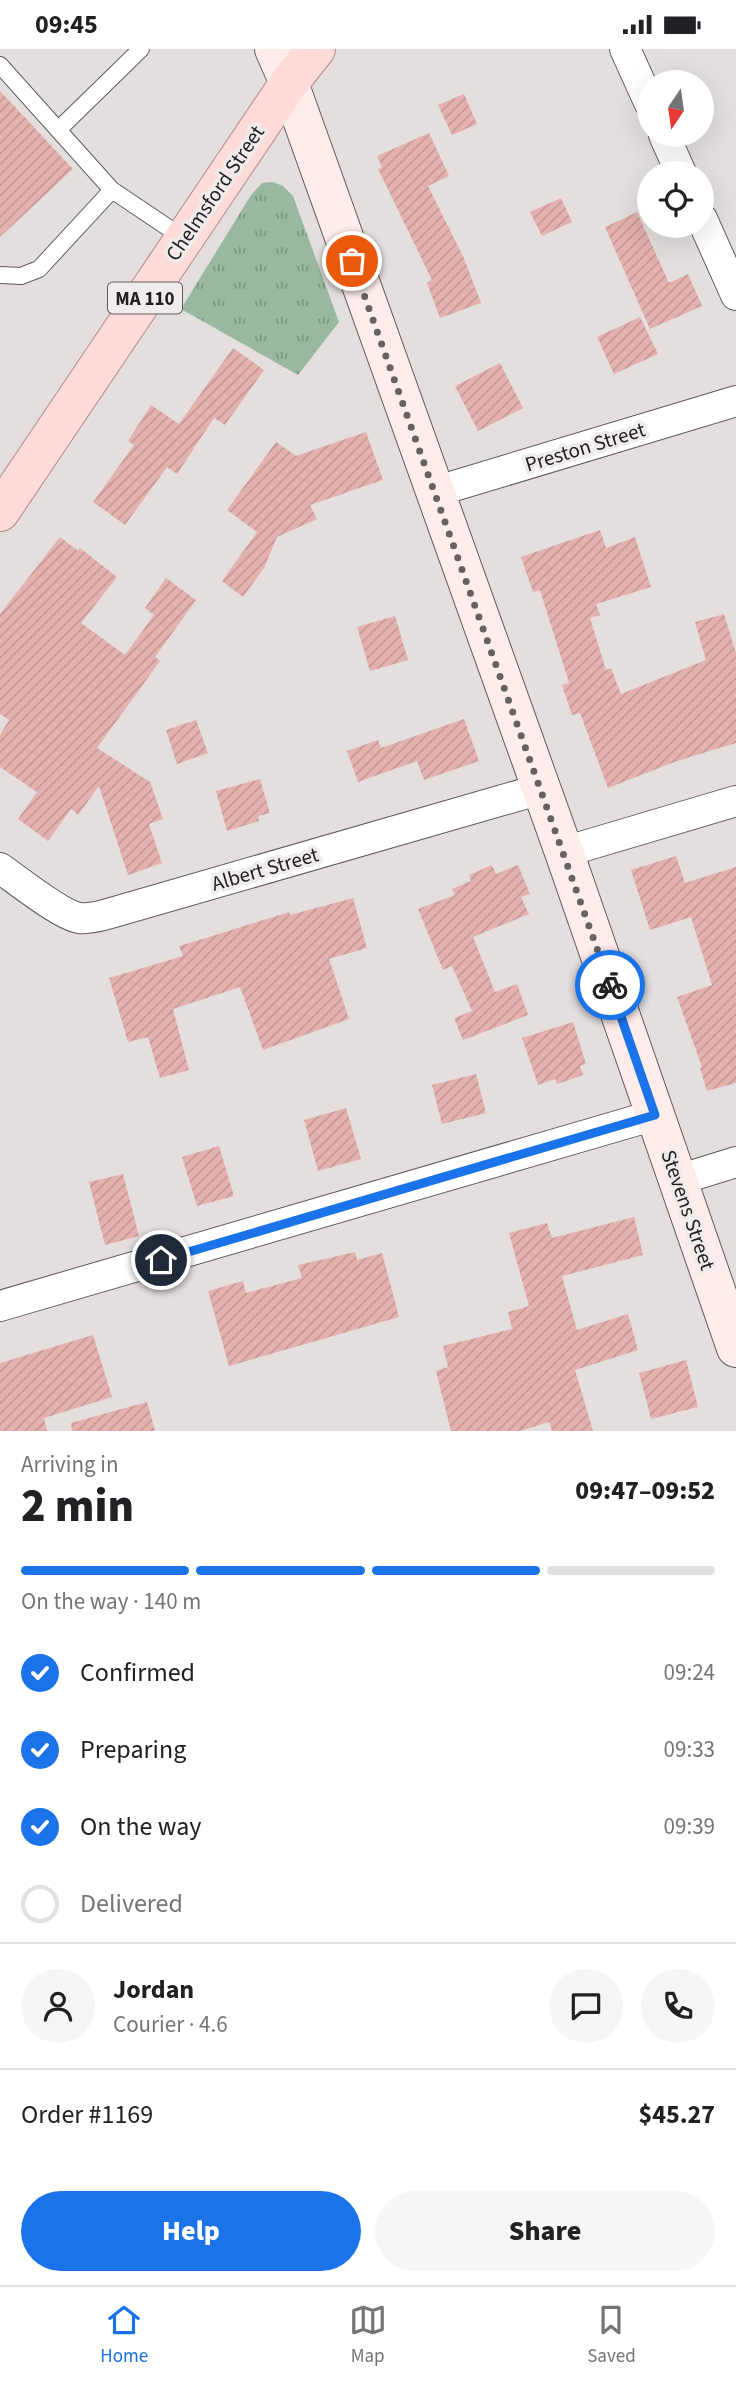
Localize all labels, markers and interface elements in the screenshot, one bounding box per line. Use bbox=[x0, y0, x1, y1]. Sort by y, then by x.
text: 09:45 bbox=[35, 6, 98, 43]
north arrow bbox=[637, 70, 714, 147]
map controls bbox=[637, 70, 714, 238]
street label: Chelmsford Street bbox=[158, 119, 272, 267]
button: locate bbox=[637, 161, 714, 238]
pin bbox=[322, 231, 382, 291]
icon: bag bbox=[333, 242, 371, 280]
road number: MA 110 bbox=[108, 282, 182, 313]
street label: Preston Street bbox=[521, 414, 649, 480]
street label: Albert Street bbox=[208, 839, 322, 899]
courier bbox=[575, 950, 645, 1020]
icon: bike bbox=[591, 966, 629, 1004]
street label: Stevens Street bbox=[653, 1146, 723, 1274]
pin bbox=[131, 1230, 191, 1290]
icon: home bbox=[142, 1241, 180, 1279]
text: Arriving in bbox=[21, 1448, 119, 1481]
text: 09:47–09:52 bbox=[575, 1472, 715, 1509]
text: 2 min bbox=[21, 1474, 134, 1539]
text: On the way · 140 m bbox=[21, 1585, 201, 1618]
icon: check bbox=[21, 1654, 59, 1692]
text: Confirmed bbox=[80, 1654, 195, 1691]
text: 09:24 bbox=[664, 1656, 715, 1689]
icon: check bbox=[21, 1731, 59, 1769]
text: Preparing bbox=[80, 1731, 186, 1768]
text: 09:33 bbox=[664, 1733, 715, 1766]
icon: check bbox=[21, 1808, 59, 1846]
text: On the way bbox=[80, 1808, 201, 1845]
text: 09:39 bbox=[664, 1810, 715, 1843]
text: Delivered bbox=[80, 1885, 183, 1922]
button: person bbox=[21, 1969, 95, 2043]
button: chat bbox=[549, 1969, 623, 2043]
button: phone bbox=[641, 1969, 715, 2043]
text: Jordan bbox=[113, 1971, 194, 2008]
text: Courier · 4.6 bbox=[113, 2008, 228, 2041]
text: Order #1169 bbox=[21, 2096, 153, 2133]
text: $45.27 bbox=[639, 2096, 715, 2133]
button: Help bbox=[21, 2191, 361, 2271]
button: Share bbox=[375, 2191, 715, 2271]
tab: Home bbox=[100, 2301, 148, 2370]
tab: Map bbox=[349, 2301, 387, 2370]
tab: Saved bbox=[587, 2301, 636, 2370]

